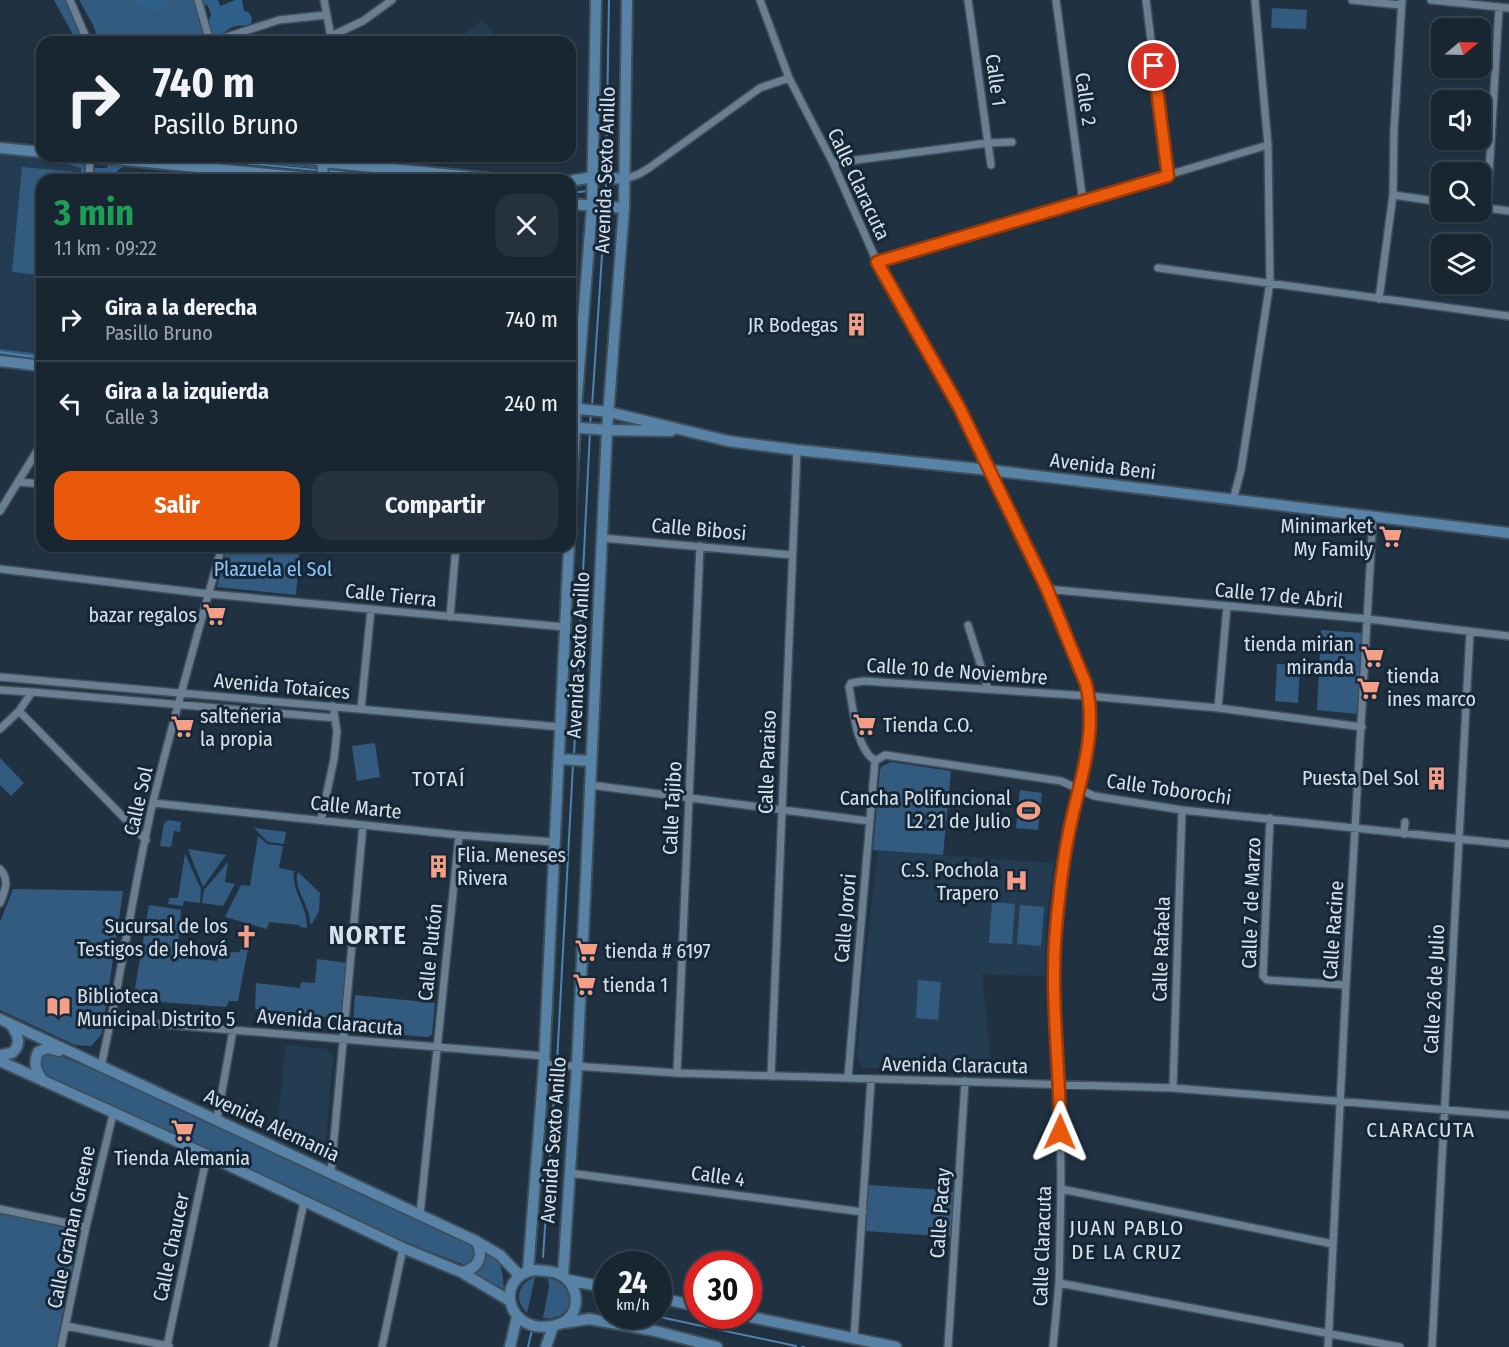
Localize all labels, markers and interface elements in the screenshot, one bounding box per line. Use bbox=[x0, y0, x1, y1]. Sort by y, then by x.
north arrow bbox=[1431, 18, 1491, 78]
map controls bbox=[1431, 18, 1491, 294]
pin bbox=[1128, 40, 1179, 91]
icon: arrive bbox=[1137, 49, 1170, 82]
street label: Calle 1 bbox=[980, 52, 1012, 108]
text: 740 m bbox=[153, 58, 255, 108]
icon: right bbox=[54, 60, 132, 138]
street label: Calle 2 bbox=[1070, 71, 1102, 127]
street label: Avenida Sexto Anillo bbox=[590, 86, 620, 254]
button: sound bbox=[1431, 90, 1491, 150]
text: Pasillo Bruno bbox=[153, 109, 299, 141]
street label: Calle Claracuta bbox=[823, 124, 895, 244]
button: search bbox=[1431, 162, 1491, 222]
text: 3 min bbox=[54, 191, 134, 235]
button: close bbox=[495, 194, 558, 257]
button: layers bbox=[1431, 234, 1491, 294]
text: 1.1 km · 09:22 bbox=[54, 236, 157, 260]
text: Gira a la derecha bbox=[105, 294, 257, 321]
icon: right bbox=[54, 303, 87, 336]
text: 740 m bbox=[506, 306, 558, 333]
building icon: JR Bodegas bbox=[843, 312, 869, 338]
place label: JR Bodegas bbox=[748, 313, 838, 337]
text: Pasillo Bruno bbox=[105, 321, 213, 345]
text: Gira a la izquierda bbox=[105, 378, 269, 405]
icon: left bbox=[54, 387, 87, 420]
text: 240 m bbox=[505, 390, 558, 417]
text: Calle 3 bbox=[105, 405, 159, 429]
street label: Avenida Beni bbox=[1049, 448, 1157, 484]
button: Salir bbox=[54, 471, 300, 540]
button: Compartir bbox=[312, 471, 558, 540]
street label: Calle Bibosi bbox=[650, 513, 748, 545]
place label: Minimarket My Family bbox=[1280, 514, 1373, 561]
supermarket icon: Minimarket My Family bbox=[1378, 524, 1404, 550]
park label: Plazuela el Sol bbox=[214, 557, 332, 581]
street label: Avenida Sexto Anillo bbox=[562, 571, 594, 739]
street label: Calle 17 de Abril bbox=[1214, 577, 1344, 613]
street label: Calle Tierra bbox=[344, 578, 438, 612]
supermarket icon: bazar regalos bbox=[202, 602, 228, 628]
place label: bazar regalos bbox=[88, 603, 197, 627]
place label: tienda mirian miranda bbox=[1244, 632, 1354, 679]
supermarket icon: tienda mirian miranda bbox=[1359, 643, 1385, 669]
street label: Calle 10 de Noviembre bbox=[866, 653, 1048, 689]
place label: tienda ines marco bbox=[1387, 664, 1476, 711]
street label: Avenida Totaíces bbox=[213, 668, 351, 704]
supermarket icon: tienda ines marco bbox=[1356, 675, 1382, 701]
place label: salteñeria la propia bbox=[200, 704, 282, 751]
street label: Calle Paraiso bbox=[753, 710, 781, 814]
supermarket icon: Tienda C.O. bbox=[852, 712, 878, 738]
place label: Tienda C.O. bbox=[883, 713, 973, 737]
supermarket icon: salteñeria la propia bbox=[169, 714, 195, 740]
street label: Calle Tajibo bbox=[658, 761, 686, 855]
street label: Calle Sol bbox=[118, 764, 158, 838]
building icon: Puesta Del Sol bbox=[1424, 765, 1450, 791]
district label: TOTAÍ bbox=[412, 766, 466, 792]
place label: Puesta Del Sol bbox=[1302, 766, 1419, 790]
street label: Calle Toborochi bbox=[1105, 768, 1233, 810]
place label: Cancha Polifuncional L2 21 de Julio bbox=[840, 786, 1011, 833]
street label: Calle Marte bbox=[309, 790, 403, 824]
sports icon: Cancha Polifuncional L2 21 de Julio bbox=[1016, 797, 1042, 823]
street label: Calle 7 de Marzo bbox=[1237, 837, 1265, 969]
place label: Flia. Meneses Rivera bbox=[457, 843, 566, 890]
building icon: Flia. Meneses Rivera bbox=[426, 853, 452, 879]
place label: C.S. Pochola Trapero bbox=[901, 858, 999, 905]
hospital icon: C.S. Pochola Trapero bbox=[1004, 868, 1030, 894]
street label: Calle Jorori bbox=[829, 872, 861, 964]
street label: Calle Racine bbox=[1318, 880, 1348, 980]
street label: Calle Rafaela bbox=[1147, 896, 1175, 1002]
street label: Calle Plutón bbox=[413, 902, 447, 1002]
place label: Sucursal de los Testigos de Jehová bbox=[77, 914, 228, 961]
district label: NORTE bbox=[329, 920, 407, 951]
street label: Calle 26 de Julio bbox=[1419, 923, 1449, 1055]
church icon: Sucursal de los Testigos de Jehová bbox=[233, 924, 259, 950]
supermarket icon: tienda # 6197 bbox=[574, 938, 600, 964]
place label: tienda # 6197 bbox=[605, 939, 711, 963]
supermarket icon: tienda 1 bbox=[572, 972, 598, 998]
place label: tienda 1 bbox=[603, 973, 668, 997]
place label: Biblioteca Municipal Distrito 5 bbox=[77, 984, 235, 1031]
library icon: Biblioteca Municipal Distrito 5 bbox=[46, 994, 72, 1020]
street label: Avenida Claracuta bbox=[256, 1004, 404, 1040]
street label: Avenida Claracuta bbox=[882, 1052, 1028, 1078]
street label: Avenida Sexto Anillo bbox=[535, 1056, 571, 1224]
street label: Avenida Alemania bbox=[201, 1083, 343, 1167]
position arrow bbox=[1028, 1100, 1092, 1164]
district label: CLARACUTA bbox=[1366, 1117, 1476, 1143]
supermarket icon: Tienda Alemania bbox=[169, 1118, 195, 1144]
street label: Calle Grahan Greene bbox=[42, 1143, 100, 1311]
place label: Tienda Alemania bbox=[114, 1146, 250, 1170]
street label: Calle 4 bbox=[689, 1160, 747, 1192]
street label: Calle Pacay bbox=[925, 1167, 955, 1259]
street label: Calle Claracuta bbox=[1028, 1185, 1056, 1307]
street label: Calle Chaucer bbox=[148, 1190, 194, 1303]
district label: JUAN PABLO DE LA CRUZ bbox=[1069, 1215, 1185, 1265]
speed limit sign: 30 bbox=[684, 1251, 762, 1329]
text: 24 bbox=[619, 1265, 647, 1301]
text: km/h bbox=[616, 1296, 650, 1314]

